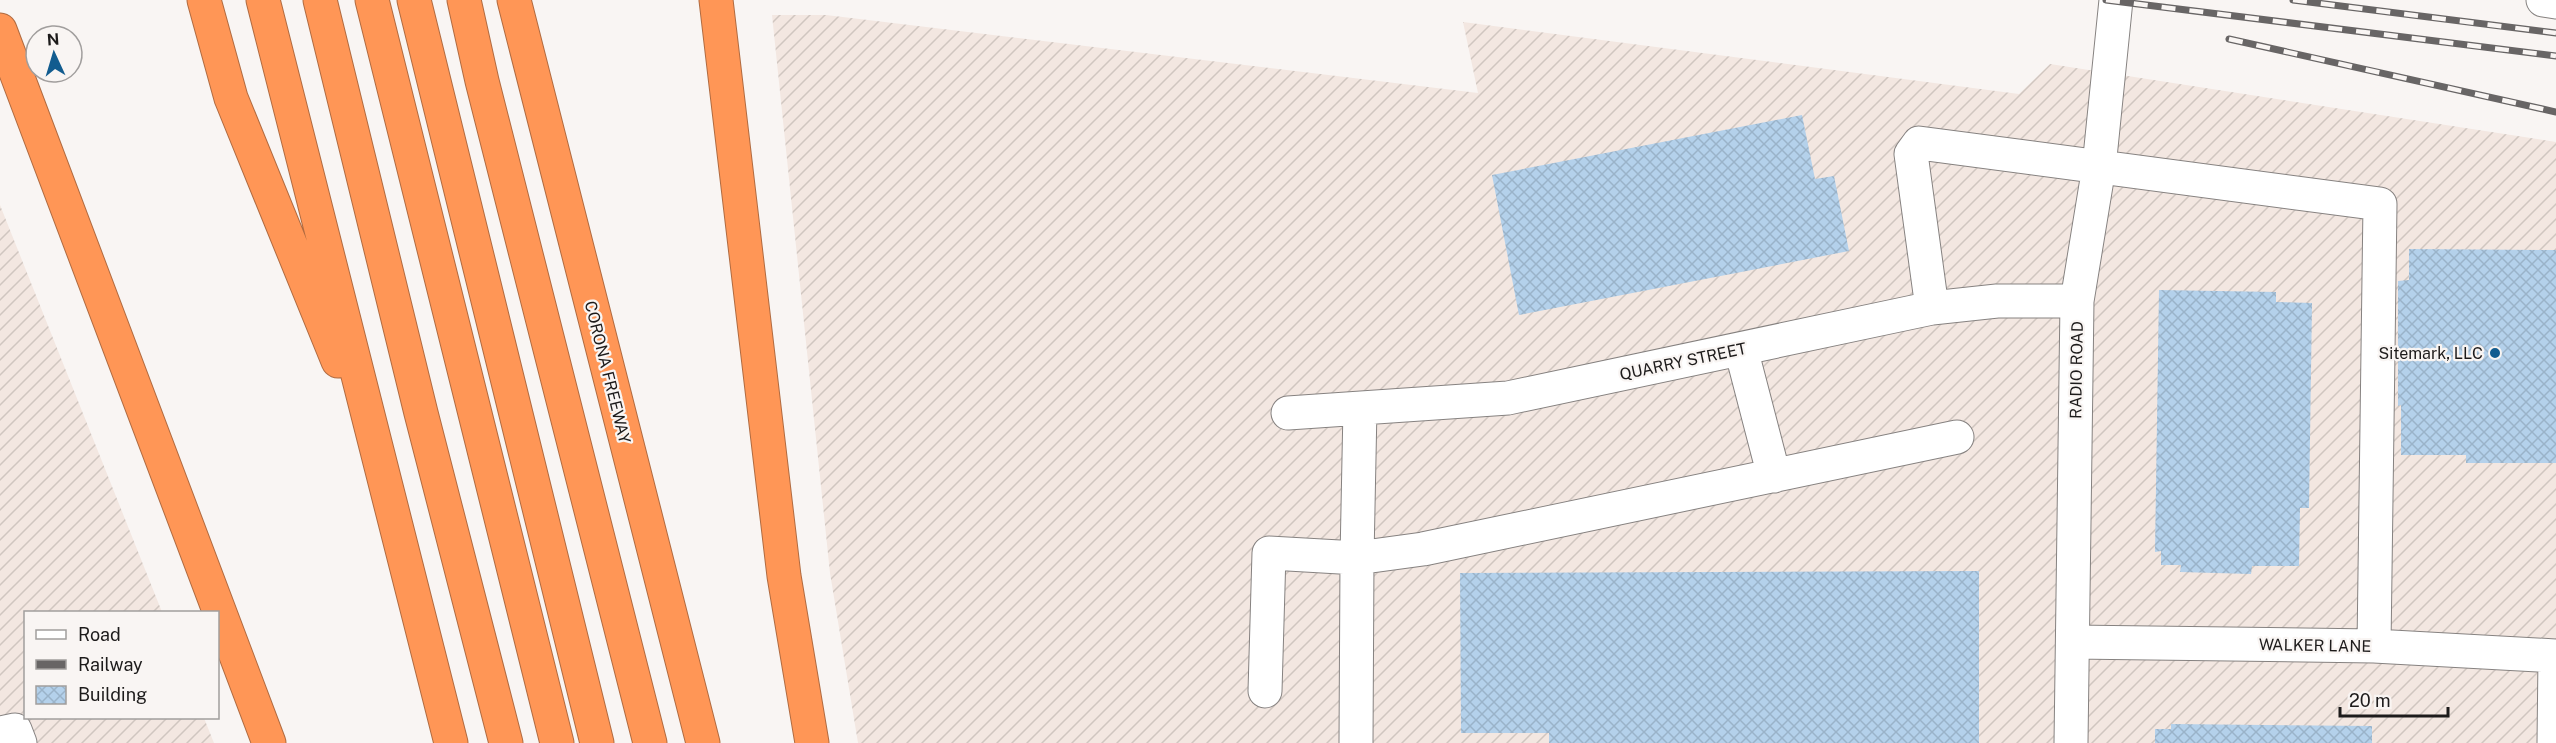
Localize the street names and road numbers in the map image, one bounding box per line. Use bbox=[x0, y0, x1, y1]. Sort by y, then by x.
street label: CORONA FREEWAY bbox=[581, 299, 634, 446]
street label: RADIO ROAD bbox=[2066, 321, 2087, 419]
street label: QUARRY STREET bbox=[1618, 339, 1749, 384]
street label: WALKER LANE bbox=[2259, 635, 2371, 656]

